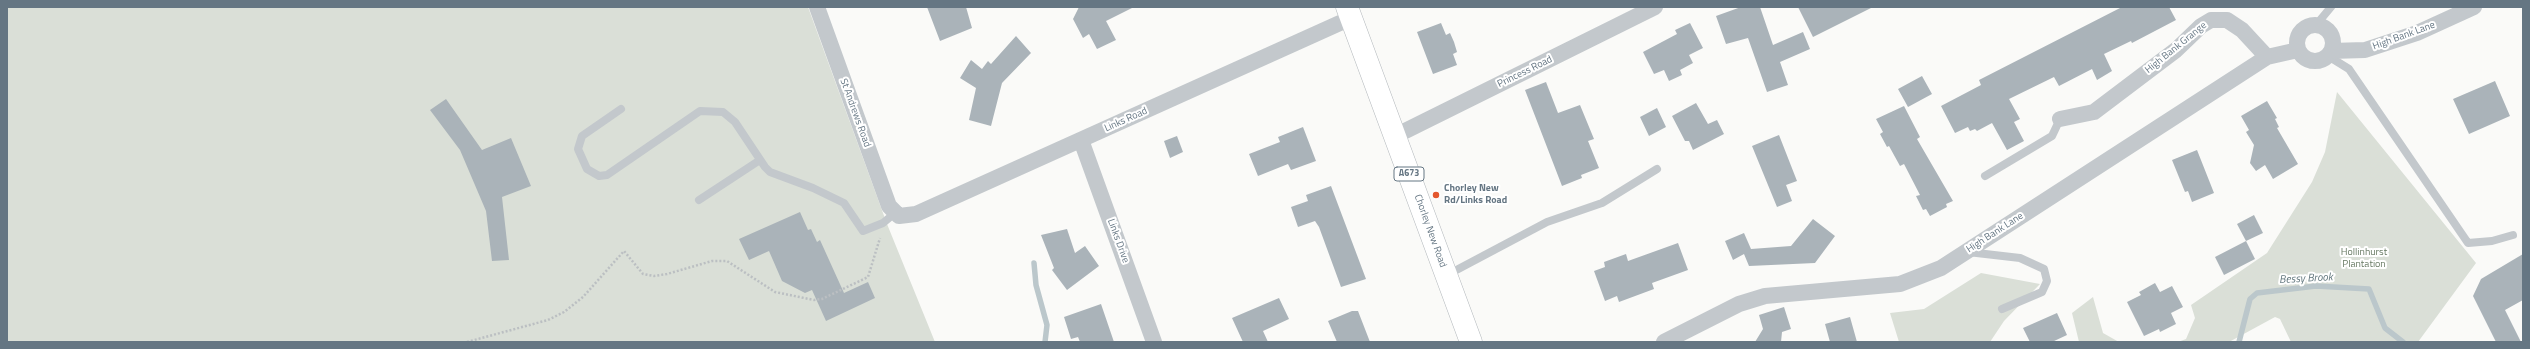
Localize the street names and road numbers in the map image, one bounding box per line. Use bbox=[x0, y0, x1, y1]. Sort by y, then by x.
street label: High Bank Lane bbox=[2371, 19, 2437, 53]
street label: High Bank Grange bbox=[2143, 20, 2209, 76]
street label: Princess Road bbox=[1496, 54, 1554, 90]
street label: St Andrews Road bbox=[837, 77, 873, 149]
street label: Links Road bbox=[1103, 105, 1149, 135]
road number: A673 bbox=[1394, 167, 1424, 181]
street label: Chorley New Road bbox=[1411, 193, 1449, 269]
street label: High Bank Lane bbox=[1964, 210, 2026, 256]
street label: Links Drive bbox=[1105, 217, 1131, 265]

